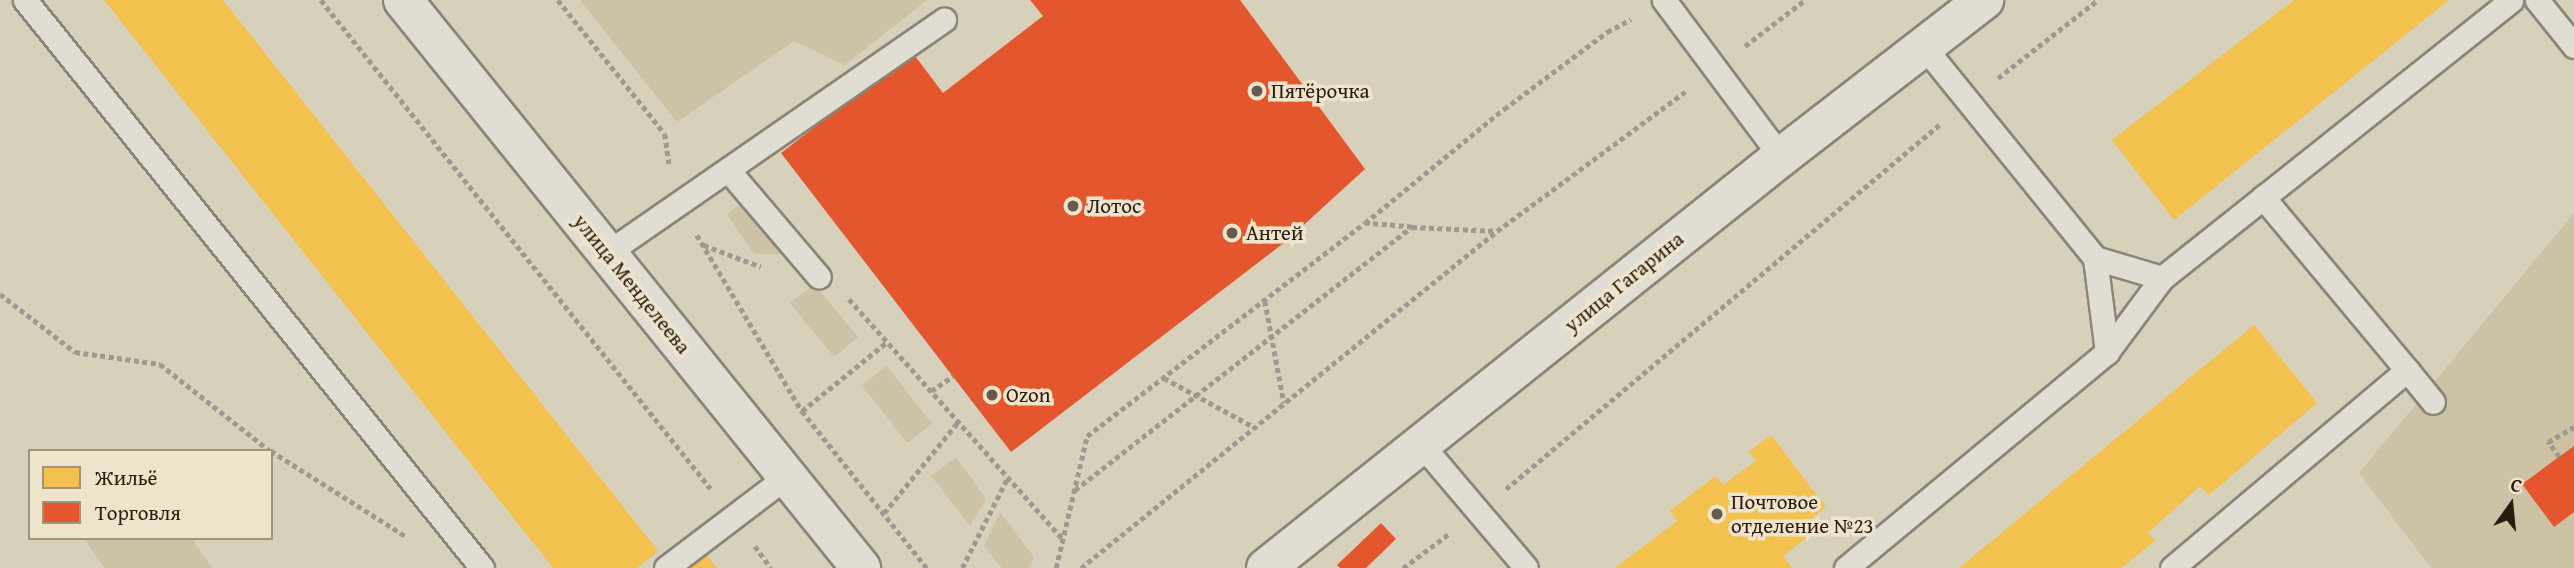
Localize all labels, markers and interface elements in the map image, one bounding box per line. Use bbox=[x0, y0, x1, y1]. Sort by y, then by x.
place label: Пятёрочка bbox=[1271, 78, 1369, 104]
marker: Пятёрочка bbox=[1249, 83, 1265, 99]
place label: Лотос bbox=[1087, 193, 1141, 219]
marker: Лотос bbox=[1065, 198, 1081, 214]
street label: улица Менделеева bbox=[568, 209, 696, 359]
place label: Антей bbox=[1246, 220, 1303, 246]
marker: Антей bbox=[1224, 225, 1240, 241]
street label: улица Гагарина bbox=[1559, 226, 1689, 338]
place label: Ozon bbox=[1006, 382, 1050, 408]
marker: Ozon bbox=[984, 387, 1000, 403]
legend bbox=[28, 449, 273, 540]
text: Жильё bbox=[95, 462, 157, 493]
north arrow bbox=[2476, 470, 2546, 540]
text: С bbox=[2508, 470, 2525, 500]
place label: Почтовое отделение №23 bbox=[1731, 489, 1874, 539]
text: Торговля bbox=[95, 497, 181, 528]
marker: Почтовое отделение №23 bbox=[1709, 506, 1725, 522]

